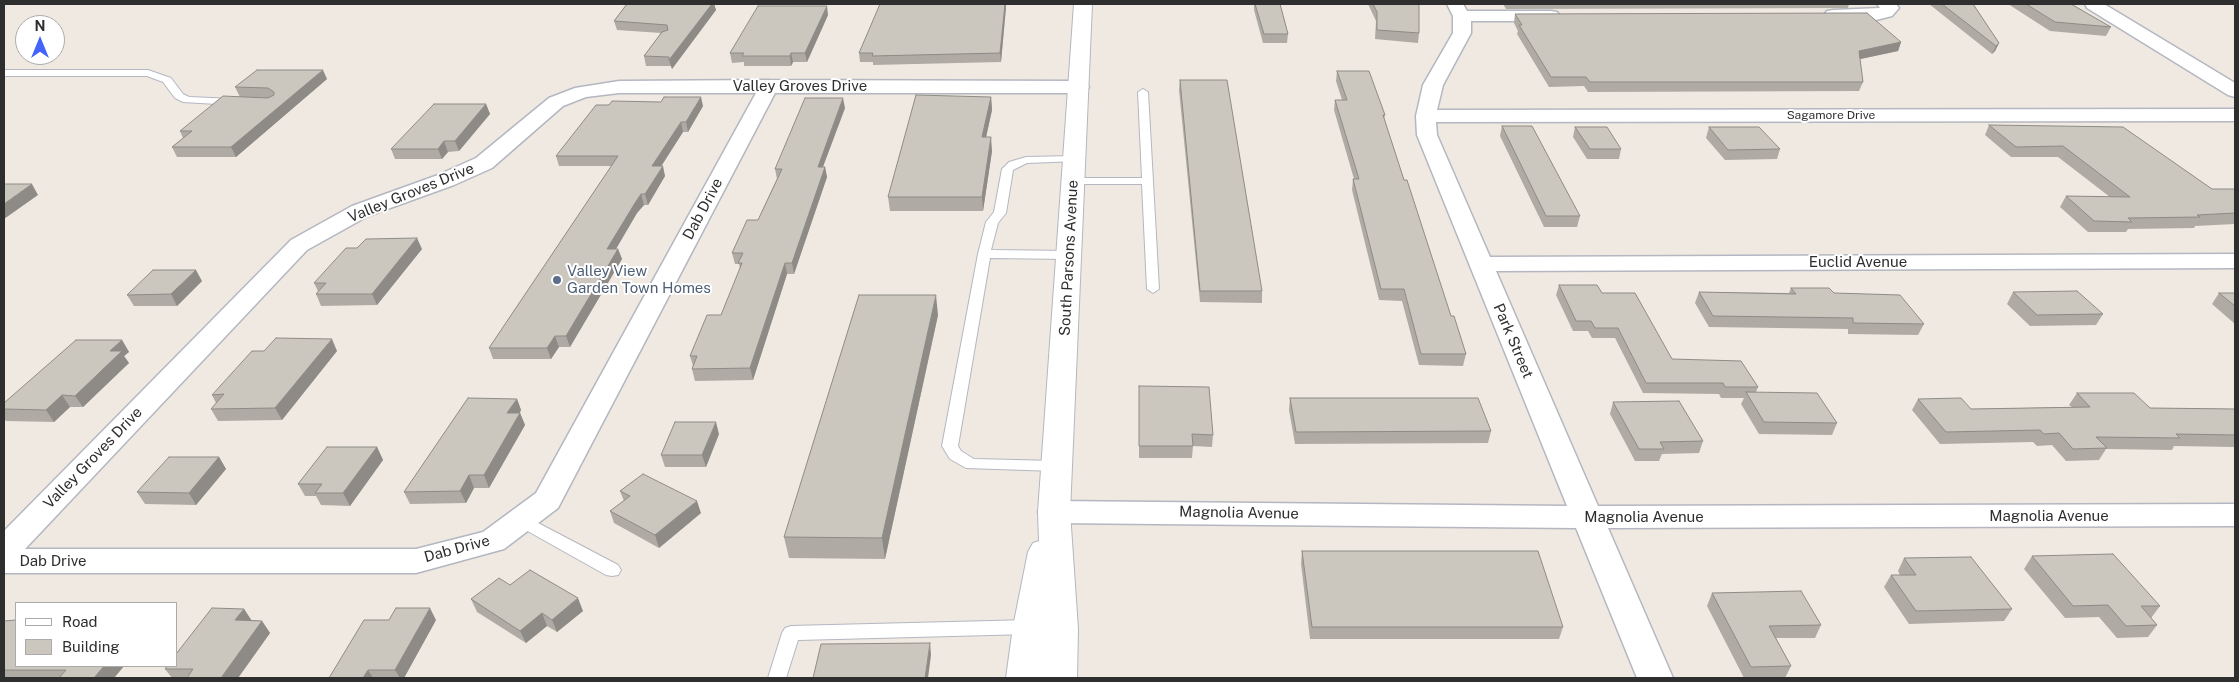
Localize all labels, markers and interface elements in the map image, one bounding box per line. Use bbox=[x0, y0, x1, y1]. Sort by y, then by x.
north arrow bbox=[15, 15, 65, 65]
text: N bbox=[35, 18, 45, 34]
street label: Valley Groves Drive bbox=[733, 77, 867, 95]
street label: Sagamore Drive bbox=[1787, 108, 1875, 122]
street label: Valley Groves Drive bbox=[345, 159, 477, 227]
street label: Dab Drive bbox=[679, 175, 727, 243]
street label: South Parsons Avenue bbox=[1056, 180, 1082, 336]
street label: Euclid Avenue bbox=[1809, 253, 1907, 271]
place label: Valley View Garden Town Homes bbox=[567, 262, 711, 297]
marker: Valley View Garden Town Homes bbox=[551, 274, 563, 286]
street label: Park Street bbox=[1489, 301, 1537, 381]
street label: Valley Groves Drive bbox=[40, 403, 146, 513]
street label: Magnolia Avenue bbox=[1179, 503, 1299, 523]
street label: Magnolia Avenue bbox=[1989, 507, 2109, 525]
street label: Magnolia Avenue bbox=[1584, 508, 1704, 526]
street label: Dab Drive bbox=[422, 532, 492, 566]
street label: Dab Drive bbox=[19, 552, 87, 570]
legend bbox=[15, 602, 178, 667]
text: Road bbox=[62, 613, 98, 630]
text: Building bbox=[62, 638, 120, 655]

